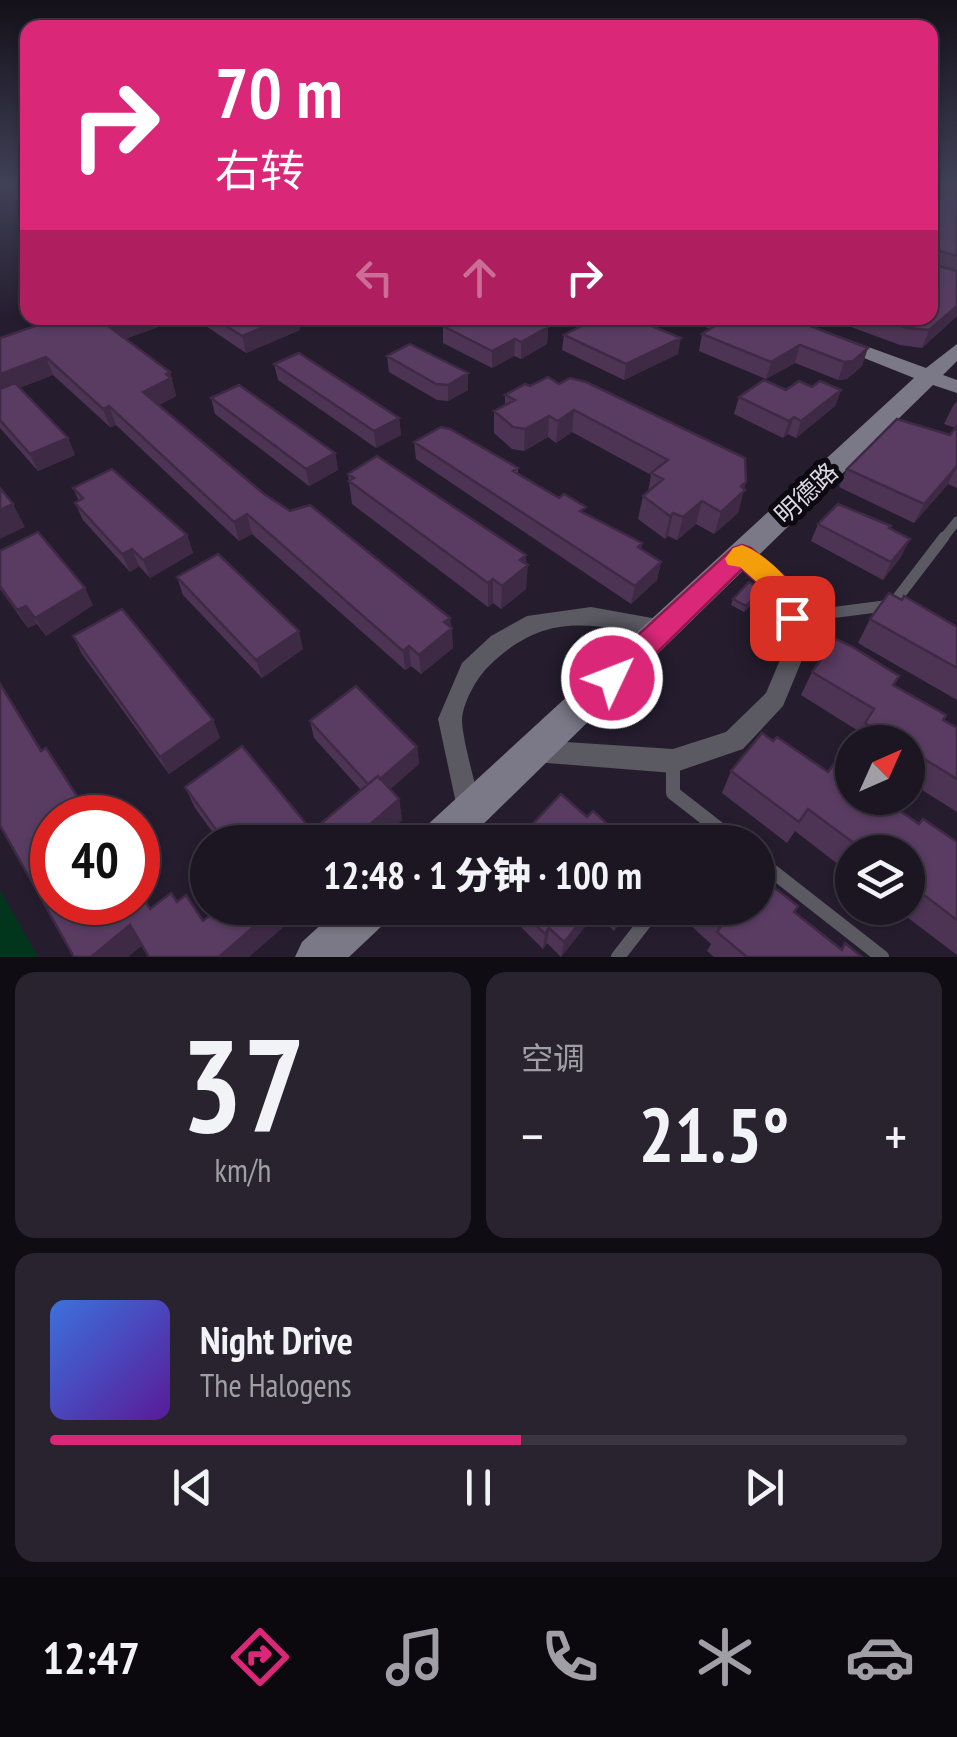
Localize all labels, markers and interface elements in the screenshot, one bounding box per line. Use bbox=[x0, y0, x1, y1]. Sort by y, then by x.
text: 70 m bbox=[215, 47, 343, 137]
icon: right bbox=[50, 60, 180, 190]
text: 右转 bbox=[215, 141, 305, 199]
icon: left bbox=[347, 250, 402, 305]
icon: ahead bbox=[452, 250, 507, 305]
icon: right bbox=[557, 250, 612, 305]
street label: 明德路 bbox=[768, 456, 844, 530]
pin bbox=[750, 576, 835, 661]
icon: arrive bbox=[765, 591, 820, 646]
position arrow bbox=[560, 626, 664, 730]
north arrow bbox=[835, 725, 925, 815]
map controls bbox=[835, 725, 925, 925]
speed limit sign: 40 bbox=[30, 795, 160, 925]
button: layers bbox=[835, 835, 925, 925]
text: 12:48 · 1 分钟 · 100 m bbox=[323, 850, 642, 899]
text: 37 bbox=[181, 1000, 305, 1168]
text: 空调 bbox=[521, 1037, 585, 1079]
text: 21.5° bbox=[639, 1086, 789, 1183]
text: − bbox=[521, 1100, 544, 1171]
text: + bbox=[884, 1100, 907, 1171]
text: km/h bbox=[215, 1149, 271, 1191]
text: Night Drive bbox=[200, 1315, 353, 1364]
text: The Halogens bbox=[200, 1364, 352, 1406]
icon: previous bbox=[165, 1460, 220, 1515]
icon: pause bbox=[451, 1460, 506, 1515]
icon: next bbox=[737, 1460, 792, 1515]
icon: directions bbox=[225, 1622, 295, 1692]
icon: music bbox=[380, 1622, 450, 1692]
icon: phone bbox=[535, 1622, 605, 1692]
icon: climate bbox=[690, 1622, 760, 1692]
icon: car bbox=[845, 1622, 915, 1692]
text: 12:47 bbox=[42, 1628, 140, 1686]

